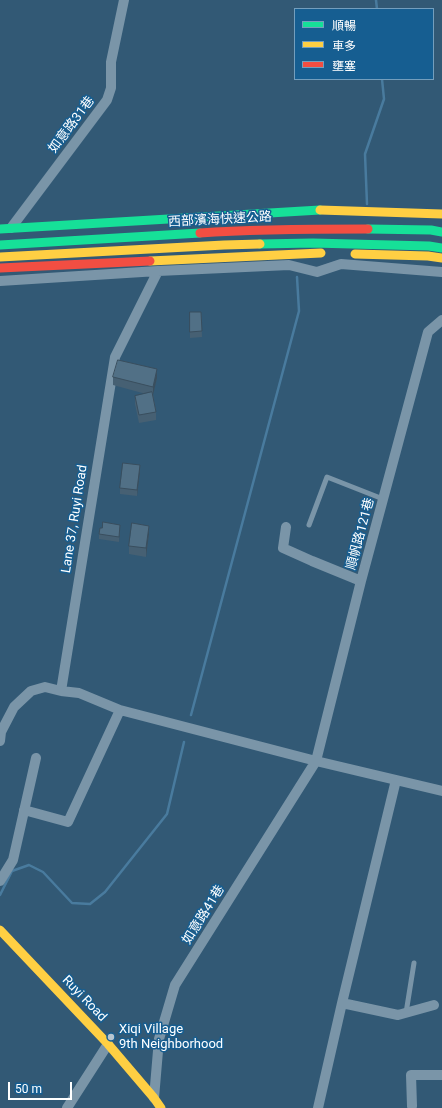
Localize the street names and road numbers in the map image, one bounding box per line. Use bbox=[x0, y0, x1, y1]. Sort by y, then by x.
street label: 如意路31巷 bbox=[46, 94, 98, 156]
street label: 西部濱海快速公路 bbox=[168, 209, 272, 231]
street label: Lane 37, Ruyi Road bbox=[59, 464, 91, 574]
street label: 順帆路121巷 bbox=[344, 496, 378, 572]
street label: 如意路41巷 bbox=[180, 883, 228, 947]
street label: Ruyi Road bbox=[58, 973, 110, 1025]

